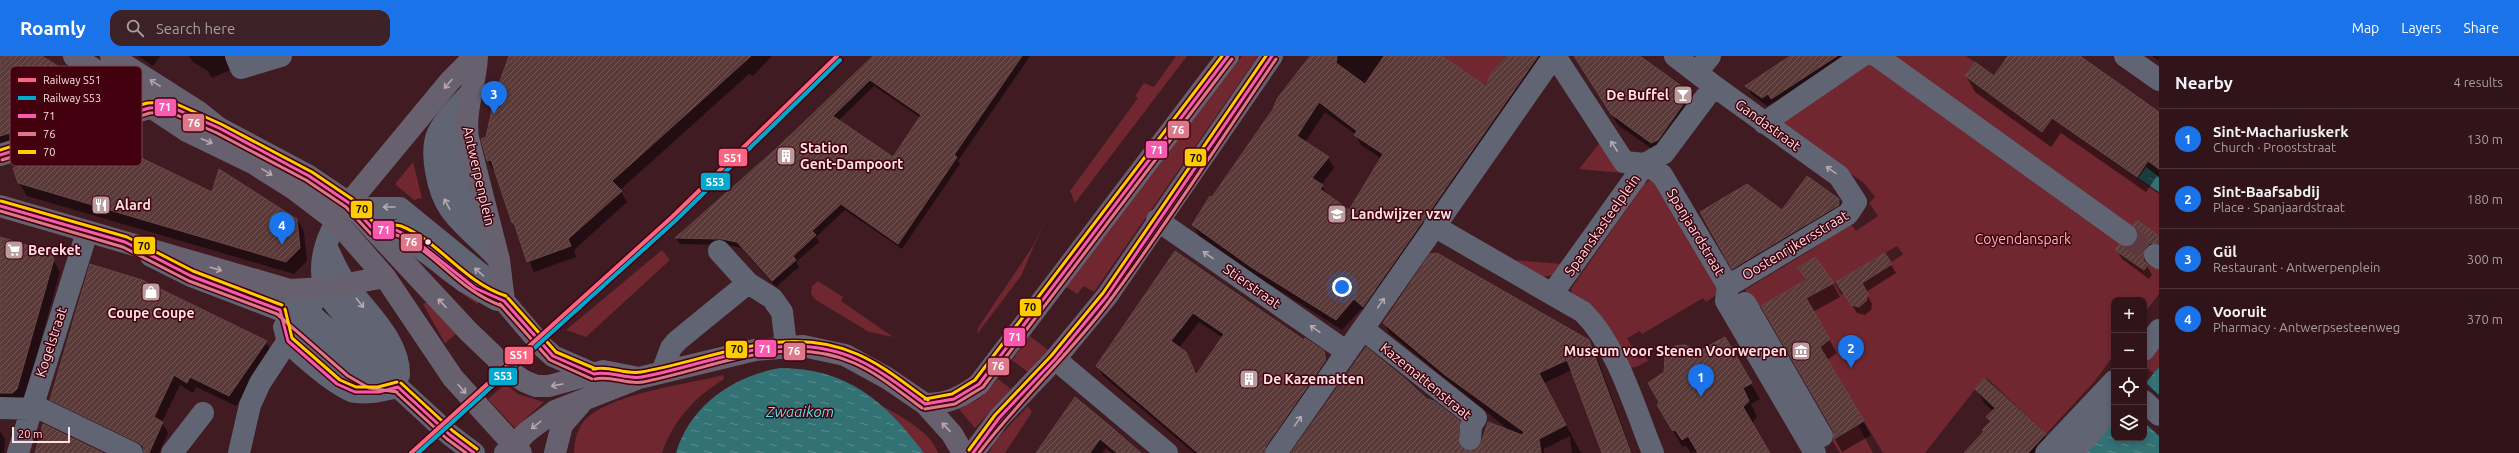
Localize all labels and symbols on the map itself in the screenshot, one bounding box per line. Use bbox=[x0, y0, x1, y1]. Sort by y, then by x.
legend bbox=[10, 66, 142, 166]
text: Railway S51 bbox=[43, 74, 101, 86]
one-way arrow bbox=[149, 79, 160, 88]
one-way arrow bbox=[443, 79, 452, 89]
pin: 3 bbox=[481, 81, 507, 114]
bar icon: De Buffel bbox=[1672, 84, 1694, 106]
place label: De Buffel bbox=[1606, 87, 1669, 103]
text: Railway S53 bbox=[43, 92, 101, 104]
street label: Gandastraat bbox=[1732, 96, 1804, 154]
line badge: 71 bbox=[154, 98, 177, 117]
text: 71 bbox=[159, 101, 171, 113]
text: 71 bbox=[43, 110, 55, 122]
line badge: 76 bbox=[182, 113, 205, 132]
text: 76 bbox=[188, 117, 200, 129]
line badge: 76 bbox=[1167, 120, 1190, 139]
text: 76 bbox=[1172, 124, 1184, 136]
street label: Antwerpenplein bbox=[460, 125, 498, 227]
text: 76 bbox=[43, 128, 55, 140]
one-way arrow bbox=[201, 138, 213, 146]
place label: Station Gent-Dampoort bbox=[800, 140, 903, 172]
line badge: 71 bbox=[1145, 140, 1168, 159]
one-way arrow bbox=[1610, 141, 1618, 152]
text: 71 bbox=[1151, 144, 1163, 156]
building icon: Station Gent-Dampoort bbox=[775, 145, 797, 167]
text: 70 bbox=[43, 146, 55, 158]
line badge: S51 bbox=[718, 148, 748, 167]
line badge: 70 bbox=[1184, 148, 1207, 167]
text: S51 bbox=[724, 152, 742, 164]
text: 70 bbox=[1190, 152, 1202, 164]
one-way arrow bbox=[1825, 166, 1836, 174]
one-way arrow bbox=[261, 169, 273, 177]
street label: Spaanskasteelplein bbox=[1561, 171, 1643, 279]
line badge: S53 bbox=[700, 172, 731, 191]
text: S53 bbox=[706, 176, 724, 188]
street label: Spanjaardstraat bbox=[1664, 186, 1729, 279]
restaurant icon: Alard bbox=[90, 194, 112, 216]
place label: Alard bbox=[115, 197, 151, 213]
one-way arrow bbox=[443, 198, 450, 210]
line badge: 70 bbox=[350, 200, 373, 219]
text: 70 bbox=[356, 203, 368, 215]
one-way arrow bbox=[383, 203, 396, 211]
school or university icon: Landwijzer vzw bbox=[1326, 203, 1348, 225]
place label: Landwijzer vzw bbox=[1351, 206, 1452, 222]
street label: Oostenrijkersstraat bbox=[1739, 207, 1851, 283]
pin: 4 bbox=[269, 212, 295, 245]
line badge: 71 bbox=[372, 220, 395, 240]
text: 71 bbox=[378, 224, 390, 236]
park label: Coyendanspark bbox=[1975, 231, 2071, 247]
line badge: 76 bbox=[400, 233, 423, 252]
line badge: 70 bbox=[133, 236, 156, 255]
text: 76 bbox=[405, 236, 417, 248]
unlabelled marker bbox=[423, 237, 433, 247]
supermarket icon: Bereket bbox=[3, 239, 25, 261]
text: 70 bbox=[138, 240, 150, 252]
place label: Bereket bbox=[28, 242, 81, 258]
one-way arrow bbox=[1203, 251, 1214, 259]
street label: Stierstraat bbox=[1220, 261, 1284, 312]
one-way arrow bbox=[210, 266, 223, 273]
one-way arrow bbox=[474, 267, 484, 276]
your location bbox=[1332, 277, 1352, 297]
shop icon: Coupe Coupe bbox=[140, 281, 162, 303]
one-way arrow bbox=[356, 297, 365, 308]
one-way arrow bbox=[437, 298, 447, 308]
line badge: 70 bbox=[1019, 298, 1042, 317]
one-way arrow bbox=[1377, 298, 1385, 309]
text: 70 bbox=[1024, 301, 1036, 313]
street label: Kogelstraat bbox=[32, 304, 70, 379]
place label: Coupe Coupe bbox=[107, 305, 195, 321]
one-way arrow bbox=[1309, 325, 1320, 333]
line badge: 71 bbox=[1003, 327, 1026, 347]
text: 71 bbox=[1009, 331, 1021, 343]
pin: 2 bbox=[1838, 335, 1864, 368]
line badge: 71 bbox=[754, 339, 777, 358]
street label: Kazemattenstraat bbox=[1377, 339, 1475, 423]
line badge: 70 bbox=[725, 340, 748, 359]
museum icon: Museum voor Stenen Voorwerpen bbox=[1790, 340, 1812, 362]
line badge: 76 bbox=[783, 342, 806, 361]
text: 70 bbox=[731, 343, 743, 355]
text: 71 bbox=[759, 343, 771, 355]
place label: Museum voor Stenen Voorwerpen bbox=[1564, 343, 1787, 359]
text: 76 bbox=[788, 345, 800, 357]
line badge: S51 bbox=[504, 346, 534, 365]
text: S51 bbox=[510, 349, 528, 361]
line badge: 76 bbox=[987, 357, 1010, 376]
text: 76 bbox=[992, 360, 1004, 372]
pin: 1 bbox=[1688, 364, 1714, 397]
line badge: S53 bbox=[488, 367, 518, 386]
building icon: De Kazematten bbox=[1238, 368, 1260, 390]
text: S53 bbox=[494, 370, 512, 382]
place label: De Kazematten bbox=[1263, 371, 1364, 387]
one-way arrow bbox=[551, 381, 564, 389]
one-way arrow bbox=[457, 384, 467, 394]
water label: Zwaaikom bbox=[765, 403, 834, 420]
one-way arrow bbox=[1294, 416, 1302, 427]
one-way arrow bbox=[530, 421, 541, 430]
one-way arrow bbox=[941, 422, 951, 432]
scale bar bbox=[12, 425, 70, 444]

